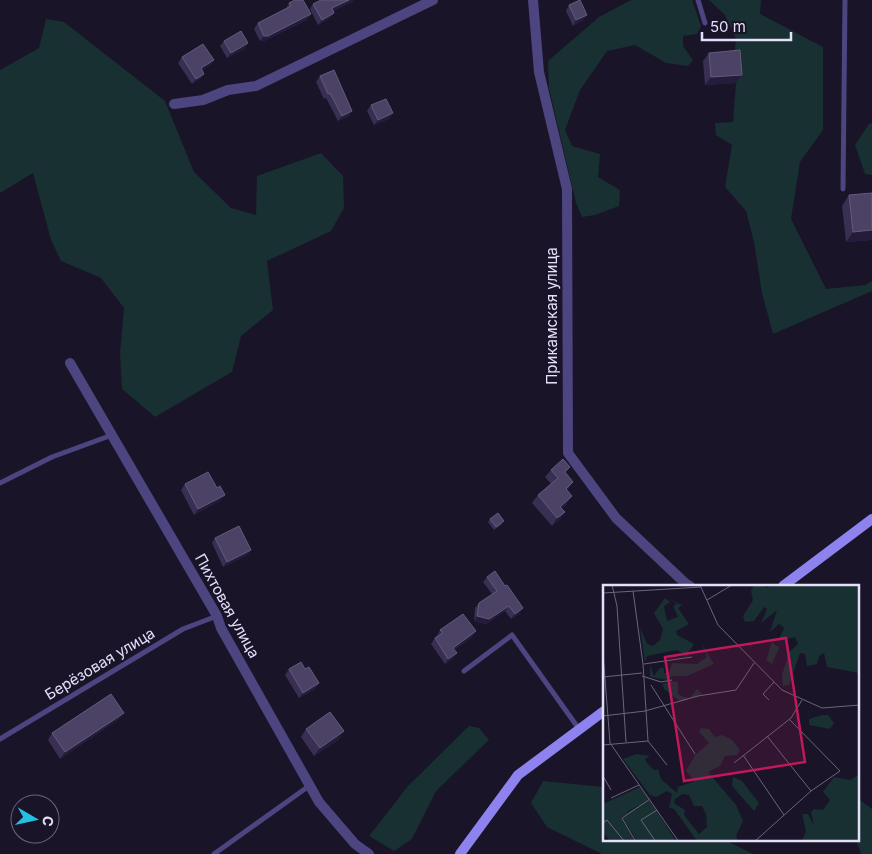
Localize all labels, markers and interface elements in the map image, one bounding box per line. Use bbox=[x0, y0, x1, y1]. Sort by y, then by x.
scale bar bbox=[702, 10, 791, 42]
text: 50 m bbox=[710, 17, 746, 36]
street label: Прикамская улица bbox=[542, 247, 561, 385]
street label: Пихтовая улица bbox=[191, 550, 264, 661]
inset map bbox=[603, 585, 860, 842]
street label: Берёзовая улица bbox=[41, 623, 158, 704]
north arrow bbox=[10, 794, 60, 844]
text: С bbox=[39, 815, 58, 828]

